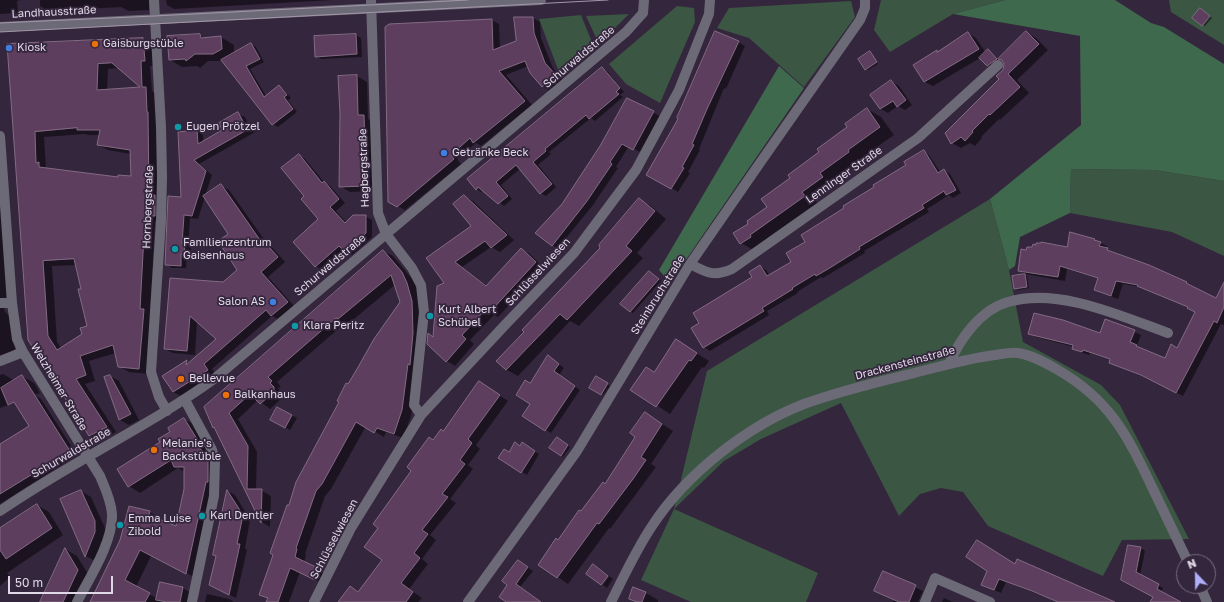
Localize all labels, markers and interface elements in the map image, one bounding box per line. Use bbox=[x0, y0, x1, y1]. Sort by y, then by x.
street label: Landhausstraße bbox=[11, 3, 97, 21]
street label: Schurwaldstraße bbox=[541, 23, 617, 91]
place label: Gaisburgstüble bbox=[103, 37, 184, 51]
marker: Gaisburgstüble bbox=[90, 39, 100, 49]
place label: Kiosk bbox=[17, 41, 46, 55]
marker: Kiosk bbox=[4, 43, 14, 53]
place label: Eugen Prötzel bbox=[186, 120, 260, 134]
marker: Eugen Prötzel bbox=[173, 122, 183, 132]
street label: Hagbergstraße bbox=[356, 128, 372, 208]
street label: Lenninger Straße bbox=[803, 144, 885, 206]
place label: Getränke Beck bbox=[452, 146, 529, 160]
marker: Getränke Beck bbox=[439, 148, 449, 158]
street label: Hornbergstraße bbox=[140, 165, 156, 249]
street label: Schurwaldstraße bbox=[292, 231, 368, 299]
street label: Schlüsselwiesen bbox=[503, 235, 573, 309]
place label: Familienzentrum Gaisenhaus bbox=[183, 236, 272, 262]
marker: Familienzentrum Gaisenhaus bbox=[170, 244, 180, 254]
street label: Steinbruchstraße bbox=[628, 253, 688, 337]
place label: Salon AS bbox=[218, 295, 265, 309]
marker: Salon AS bbox=[268, 297, 278, 307]
place label: Kurt Albert Schübel bbox=[438, 303, 496, 329]
marker: Kurt Albert Schübel bbox=[425, 311, 435, 321]
place label: Klara Peritz bbox=[303, 319, 364, 333]
marker: Klara Peritz bbox=[290, 321, 300, 331]
street label: Welzheimer Straße bbox=[28, 341, 90, 433]
street label: Drackensteinstraße bbox=[854, 343, 956, 383]
place label: Bellevue bbox=[189, 372, 235, 386]
marker: Bellevue bbox=[176, 374, 186, 384]
place label: Balkanhaus bbox=[234, 388, 296, 402]
marker: Balkanhaus bbox=[221, 390, 231, 400]
street label: Schurwaldstraße bbox=[29, 425, 113, 481]
place label: Melanie's Backstüble bbox=[162, 437, 221, 463]
marker: Melanie's Backstüble bbox=[149, 445, 159, 455]
street label: Schlüsselwiesen bbox=[307, 497, 361, 581]
place label: Karl Dentler bbox=[210, 509, 273, 523]
marker: Karl Dentler bbox=[197, 511, 207, 521]
place label: Emma Luise Zibold bbox=[128, 512, 191, 538]
marker: Emma Luise Zibold bbox=[115, 520, 125, 530]
north arrow bbox=[1176, 554, 1216, 594]
text: N bbox=[1185, 556, 1198, 571]
scale bar bbox=[10, 568, 115, 594]
text: 50 m bbox=[15, 575, 43, 590]

